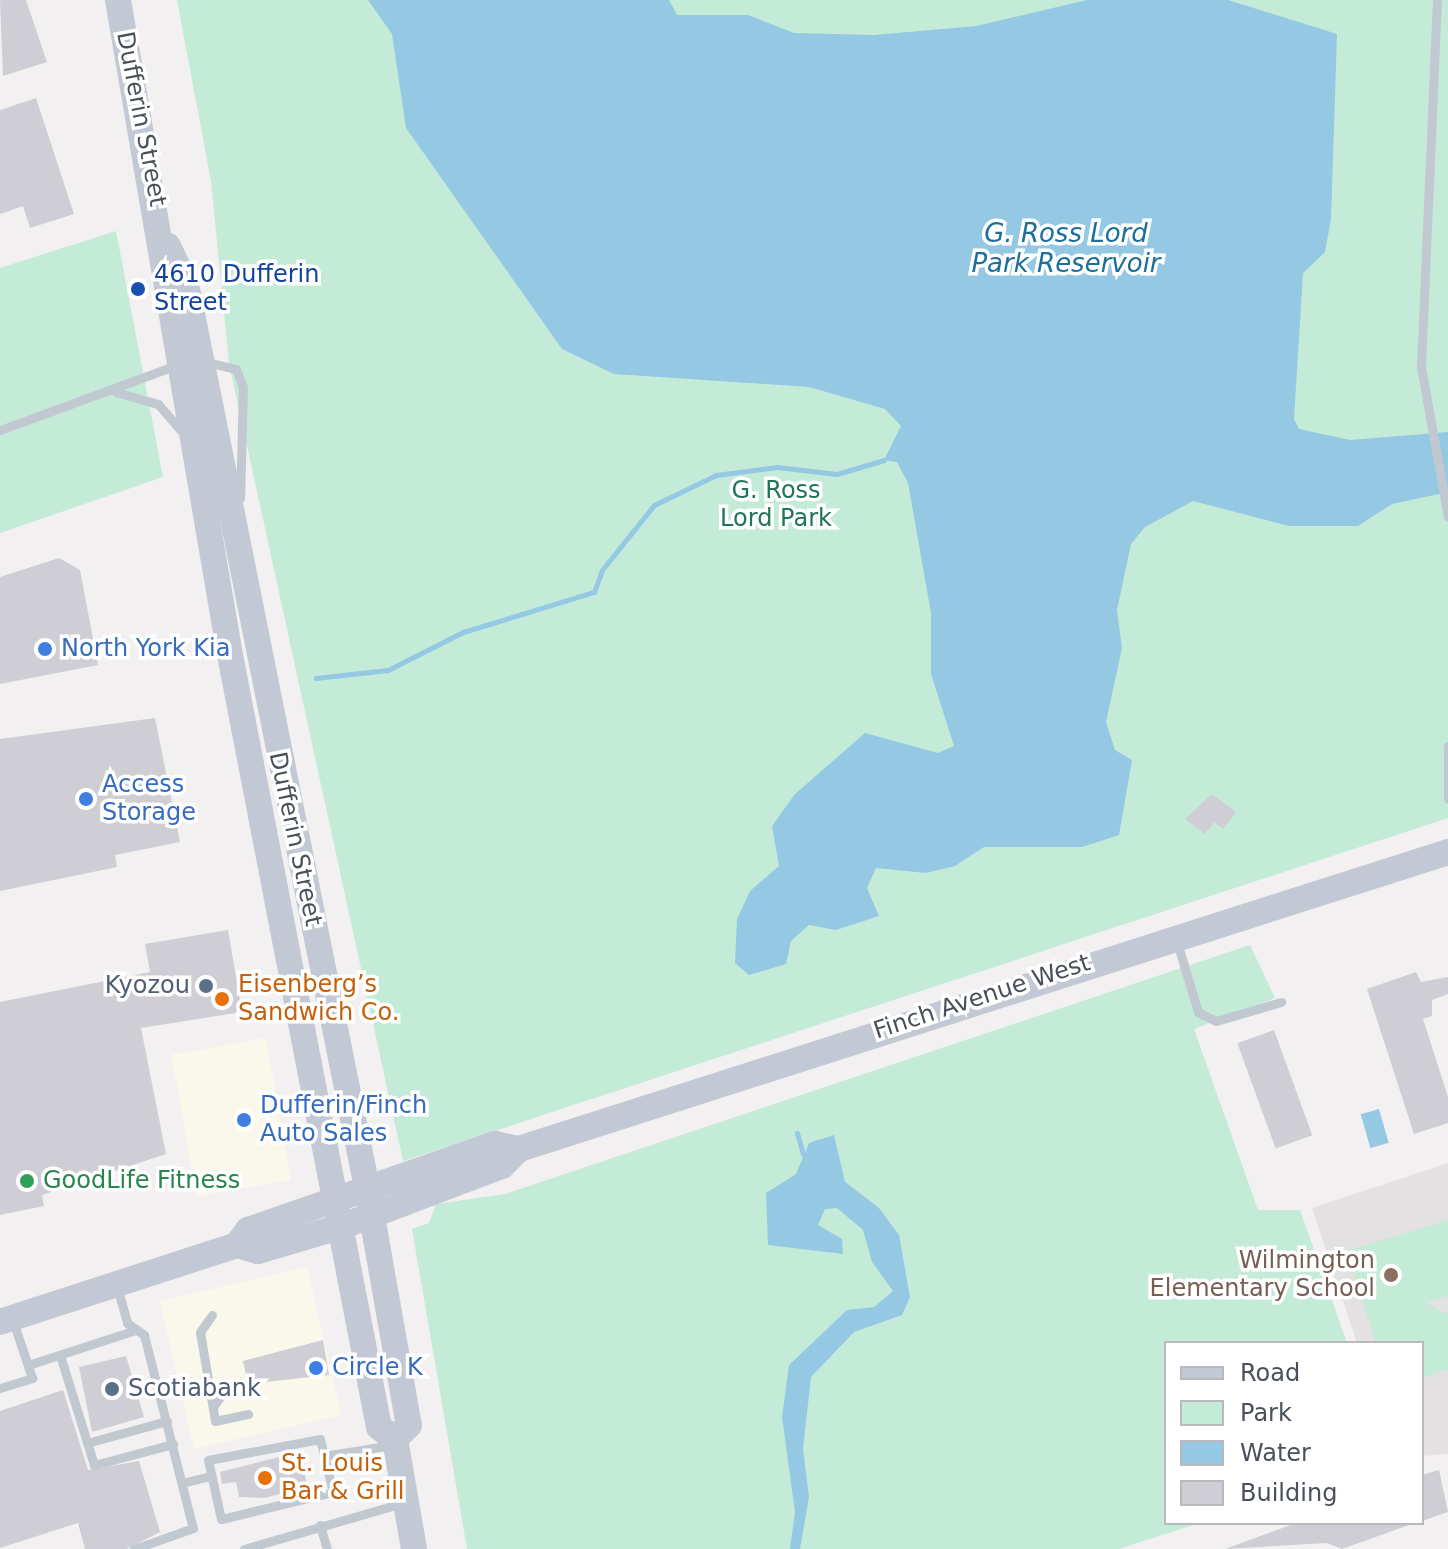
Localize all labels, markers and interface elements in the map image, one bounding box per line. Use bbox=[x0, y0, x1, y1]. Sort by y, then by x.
street label: Dufferin Street bbox=[110, 29, 172, 209]
water label: G. Ross Lord Park Reservoir bbox=[971, 218, 1161, 280]
place label: 4610 Dufferin Street bbox=[154, 261, 319, 317]
marker: 4610 Dufferin Street bbox=[129, 280, 147, 298]
park label: G. Ross Lord Park bbox=[720, 477, 832, 533]
place label: North York Kia bbox=[61, 635, 230, 663]
marker: North York Kia bbox=[36, 640, 54, 658]
street label: Dufferin Street bbox=[262, 749, 328, 929]
place label: Access Storage bbox=[102, 771, 196, 827]
marker: Access Storage bbox=[77, 790, 95, 808]
street label: Finch Avenue West bbox=[870, 948, 1094, 1046]
place label: Eisenberg’s Sandwich Co. bbox=[238, 971, 399, 1027]
place label: Kyozou bbox=[105, 972, 190, 1000]
marker: Kyozou bbox=[197, 977, 215, 995]
marker: Eisenberg’s Sandwich Co. bbox=[213, 990, 231, 1008]
place label: Dufferin/Finch Auto Sales bbox=[260, 1092, 427, 1148]
marker: Dufferin/Finch Auto Sales bbox=[235, 1111, 253, 1129]
place label: GoodLife Fitness bbox=[43, 1167, 240, 1195]
marker: GoodLife Fitness bbox=[18, 1172, 36, 1190]
place label: Wilmington Elementary School bbox=[1150, 1247, 1375, 1303]
marker: Wilmington Elementary School bbox=[1382, 1266, 1400, 1284]
legend bbox=[1164, 1341, 1424, 1525]
place label: Circle K bbox=[332, 1354, 423, 1382]
marker: Circle K bbox=[307, 1359, 325, 1377]
text: Road bbox=[1240, 1359, 1300, 1387]
place label: Scotiabank bbox=[128, 1375, 261, 1403]
marker: Scotiabank bbox=[103, 1380, 121, 1398]
text: Park bbox=[1240, 1399, 1292, 1427]
text: Water bbox=[1240, 1439, 1311, 1467]
place label: St. Louis Bar & Grill bbox=[281, 1450, 404, 1506]
marker: St. Louis Bar & Grill bbox=[256, 1469, 274, 1487]
text: Building bbox=[1240, 1479, 1337, 1507]

